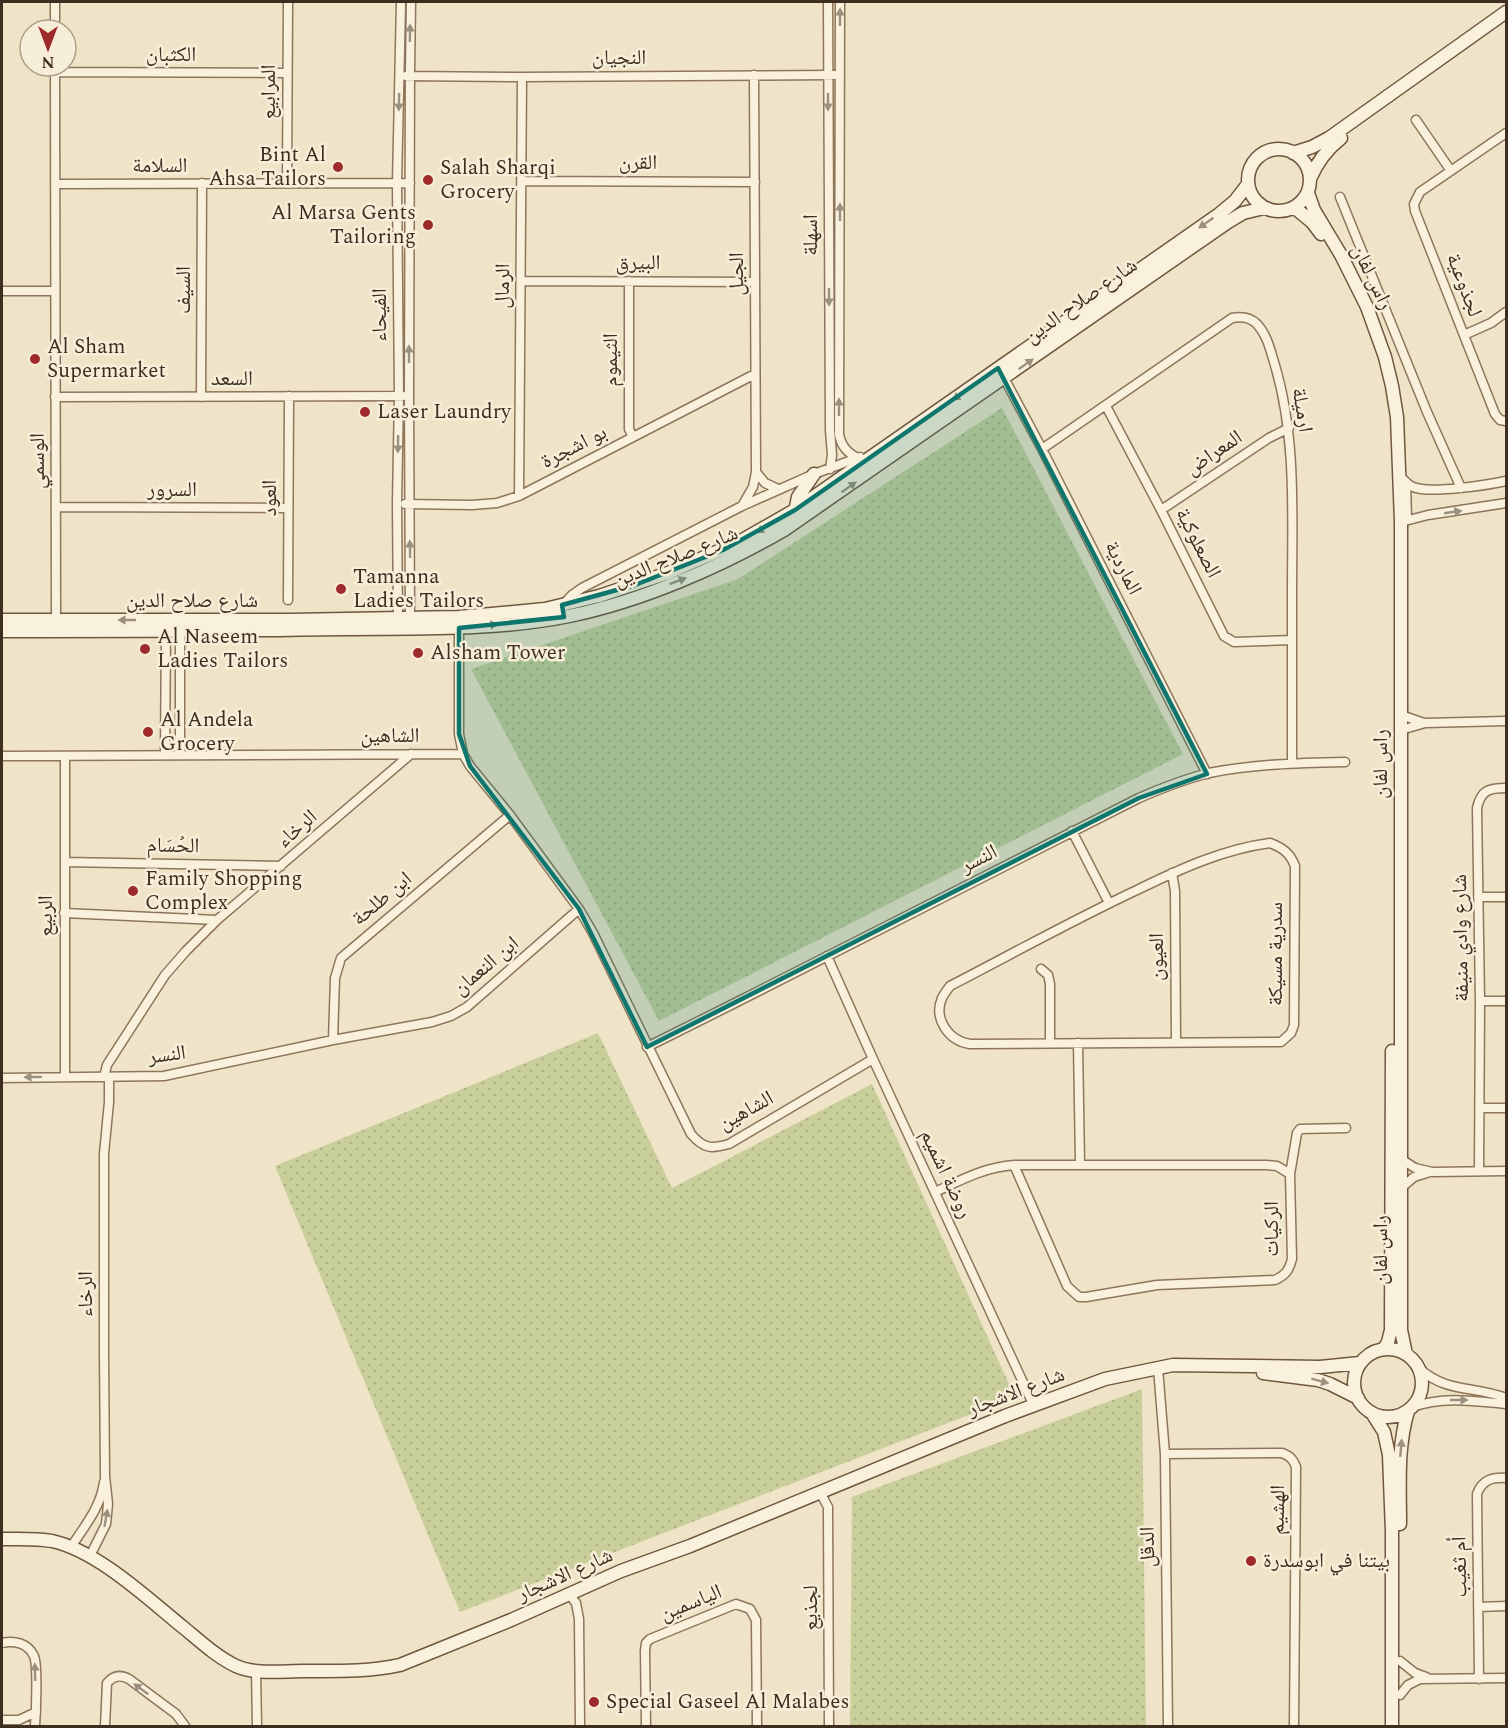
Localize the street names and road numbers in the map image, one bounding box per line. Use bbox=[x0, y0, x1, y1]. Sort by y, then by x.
street label: الكثبان bbox=[146, 39, 196, 71]
street label: النجيان bbox=[592, 42, 646, 74]
street label: المرابيع bbox=[253, 65, 285, 119]
street label: القرن bbox=[619, 147, 657, 179]
street label: السلامة bbox=[132, 150, 188, 182]
street label: اسهلة bbox=[795, 214, 827, 256]
street label: راس لفان bbox=[1342, 239, 1402, 315]
street label: البيرق bbox=[615, 247, 661, 279]
street label: لجذوعية bbox=[1437, 249, 1491, 321]
street label: شارع صلاح الدين bbox=[1018, 250, 1144, 352]
street label: الجيل bbox=[721, 252, 753, 296]
street label: الرمال bbox=[487, 263, 519, 309]
street label: السيف bbox=[168, 266, 200, 314]
street label: الفيحاء bbox=[364, 288, 396, 342]
street label: الثيموم bbox=[595, 333, 627, 387]
street label: السعد bbox=[211, 363, 253, 395]
street label: ارميلة bbox=[1283, 385, 1321, 435]
street label: بو اشجرة bbox=[535, 417, 613, 477]
street label: المعراض bbox=[1179, 422, 1249, 484]
street label: الوسمي bbox=[22, 433, 54, 489]
street label: السرور bbox=[146, 474, 197, 506]
street label: العود bbox=[254, 480, 286, 516]
street label: الصعلوكية bbox=[1167, 502, 1229, 584]
street label: شارع صلاح الدين bbox=[609, 517, 743, 597]
street label: الماردية bbox=[1096, 535, 1150, 601]
street label: شارع صلاح الدين bbox=[126, 585, 258, 617]
street label: الشاهين bbox=[360, 720, 420, 752]
street label: راس لفان bbox=[1365, 729, 1397, 799]
street label: الرخاء bbox=[269, 802, 325, 856]
street label: الحُسَام bbox=[146, 830, 200, 862]
street label: النسر bbox=[954, 836, 1003, 882]
street label: ابن طلحة bbox=[345, 864, 419, 934]
street label: شارع وادي منيفة bbox=[1444, 874, 1478, 1002]
street label: الربيع bbox=[30, 895, 62, 937]
street label: سدرية مسيكة bbox=[1260, 902, 1292, 1006]
street label: ابن النعمان bbox=[445, 928, 527, 1004]
street label: العيون bbox=[1141, 933, 1173, 981]
street label: النسر bbox=[145, 1037, 188, 1073]
street label: الشاهين bbox=[712, 1083, 780, 1139]
street label: روضة اشميم bbox=[911, 1124, 981, 1224]
street label: الركيات bbox=[1256, 1201, 1288, 1257]
street label: راس لفان bbox=[1365, 1215, 1397, 1285]
street label: الرخاء bbox=[70, 1271, 102, 1317]
street label: شارع الاشجار bbox=[962, 1359, 1069, 1426]
street label: الهشيم bbox=[1262, 1485, 1294, 1535]
street label: الدقل bbox=[1132, 1526, 1164, 1568]
street label: أم ثغيب bbox=[1443, 1536, 1477, 1598]
street label: شارع الاشجار bbox=[511, 1540, 618, 1611]
street label: الياسمين bbox=[655, 1576, 727, 1630]
street label: لجذيع bbox=[795, 1585, 827, 1631]

